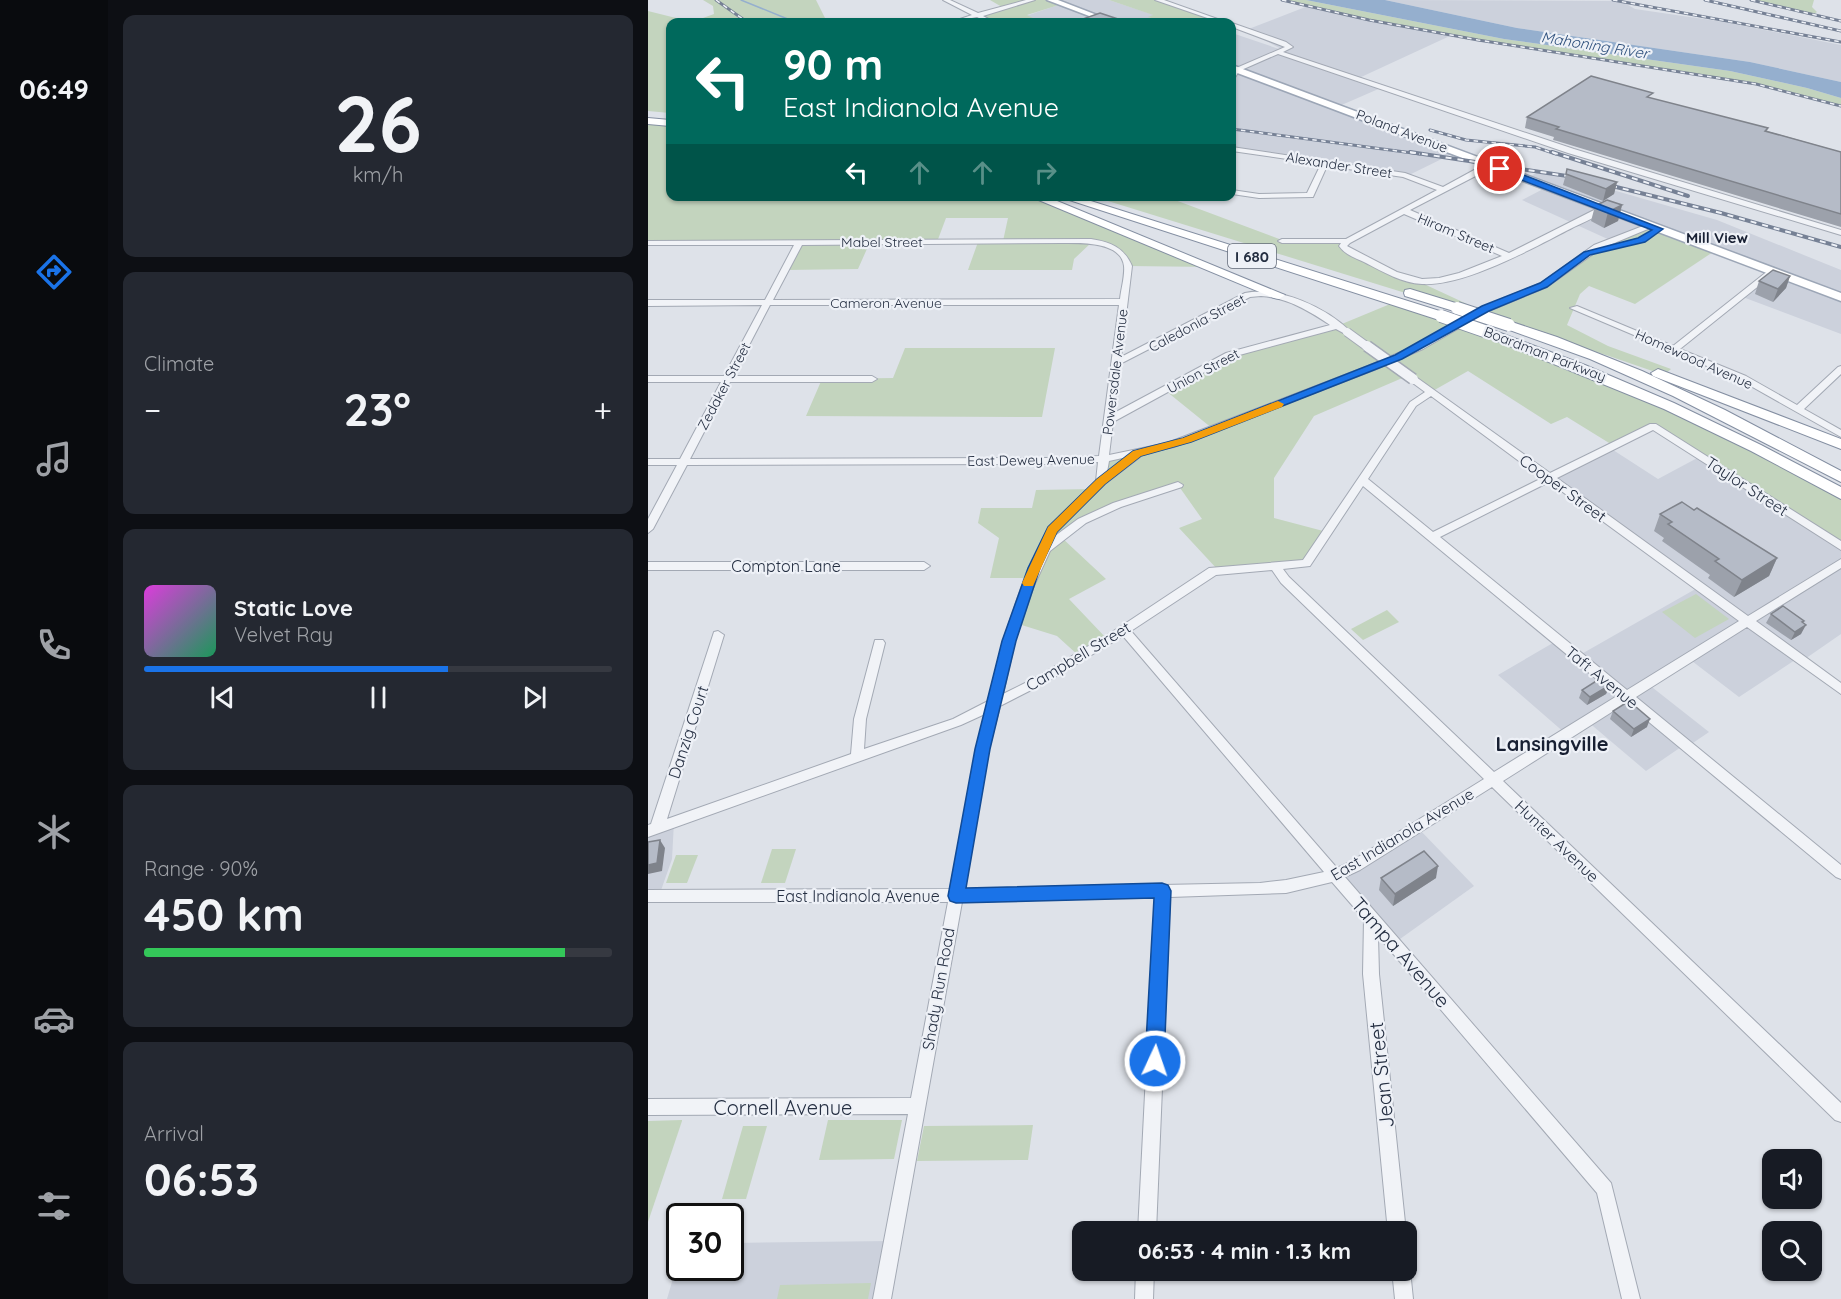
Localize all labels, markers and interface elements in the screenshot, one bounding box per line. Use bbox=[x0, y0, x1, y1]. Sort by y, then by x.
water label: Mahoning River bbox=[1540, 27, 1652, 63]
text: 90 m bbox=[783, 38, 883, 91]
icon: left bbox=[684, 42, 762, 120]
text: 06:49 bbox=[19, 72, 89, 106]
text: 26 bbox=[334, 74, 422, 172]
text: East Indianola Avenue bbox=[783, 90, 1059, 124]
street label: Poland Avenue bbox=[1354, 105, 1450, 157]
pin bbox=[1474, 143, 1525, 194]
street label: Alexander Street bbox=[1285, 148, 1394, 182]
icon: arrive bbox=[1483, 152, 1516, 185]
icon: left bbox=[840, 156, 873, 189]
icon: ahead bbox=[903, 156, 936, 189]
icon: ahead bbox=[966, 156, 999, 189]
icon: right bbox=[1029, 156, 1062, 189]
text: km/h bbox=[353, 162, 403, 187]
street label: Hiram Street bbox=[1415, 209, 1497, 257]
district label: Mill View bbox=[1686, 228, 1749, 247]
street label: Mabel Street bbox=[841, 233, 923, 251]
road number: I 680 bbox=[1228, 244, 1276, 268]
icon: directions bbox=[33, 251, 75, 293]
street label: Caledonia Street bbox=[1145, 290, 1249, 356]
street label: Cameron Avenue bbox=[830, 294, 942, 312]
street label: Powersdale Avenue bbox=[1098, 308, 1132, 436]
street label: Boardman Parkway bbox=[1481, 322, 1609, 386]
street label: Homewood Avenue bbox=[1632, 325, 1756, 393]
street label: Zedaker Street bbox=[693, 339, 755, 433]
street label: Union Street bbox=[1164, 344, 1243, 398]
text: Climate bbox=[144, 351, 214, 376]
text: 23° bbox=[344, 381, 411, 437]
text: − bbox=[144, 389, 161, 430]
text: + bbox=[593, 389, 612, 430]
icon: music bbox=[33, 438, 75, 480]
street label: East Dewey Avenue bbox=[967, 450, 1095, 470]
street label: Cooper Street bbox=[1516, 450, 1610, 526]
street label: Taylor Street bbox=[1702, 452, 1792, 520]
street label: Compton Lane bbox=[731, 556, 841, 576]
text: Static Love bbox=[234, 594, 353, 622]
street label: Campbell Street bbox=[1022, 617, 1134, 695]
text: Velvet Ray bbox=[234, 622, 333, 647]
icon: phone bbox=[33, 624, 75, 666]
street label: Taft Avenue bbox=[1561, 642, 1643, 712]
icon: previous bbox=[206, 681, 239, 714]
icon: pause bbox=[362, 681, 395, 714]
icon: next bbox=[518, 681, 551, 714]
street label: Danzig Court bbox=[664, 683, 712, 781]
district label: Lansingville bbox=[1495, 731, 1609, 756]
street label: East Indianola Avenue bbox=[1327, 783, 1477, 885]
street label: Hunter Avenue bbox=[1511, 796, 1603, 886]
icon: climate bbox=[33, 811, 75, 853]
text: Range · 90% bbox=[144, 856, 258, 881]
text: 450 km bbox=[144, 886, 304, 942]
street label: East Indianola Avenue bbox=[776, 886, 940, 906]
street label: Tampa Avenue bbox=[1346, 892, 1456, 1012]
street label: Shady Run Road bbox=[917, 926, 959, 1052]
icon: car bbox=[33, 998, 75, 1040]
street label: Jean Street bbox=[1363, 1020, 1399, 1129]
position arrow bbox=[1123, 1029, 1187, 1093]
street label: Cornell Avenue bbox=[714, 1095, 852, 1120]
text: Arrival bbox=[144, 1121, 204, 1146]
map controls bbox=[1762, 1149, 1822, 1281]
button: sound bbox=[1762, 1149, 1822, 1209]
text: 06:53 bbox=[144, 1151, 259, 1207]
icon: filters bbox=[33, 1185, 75, 1227]
speed limit sign: 30 bbox=[666, 1203, 744, 1281]
button: search bbox=[1762, 1221, 1822, 1281]
text: 06:53 · 4 min · 1.3 km bbox=[1138, 1237, 1351, 1265]

